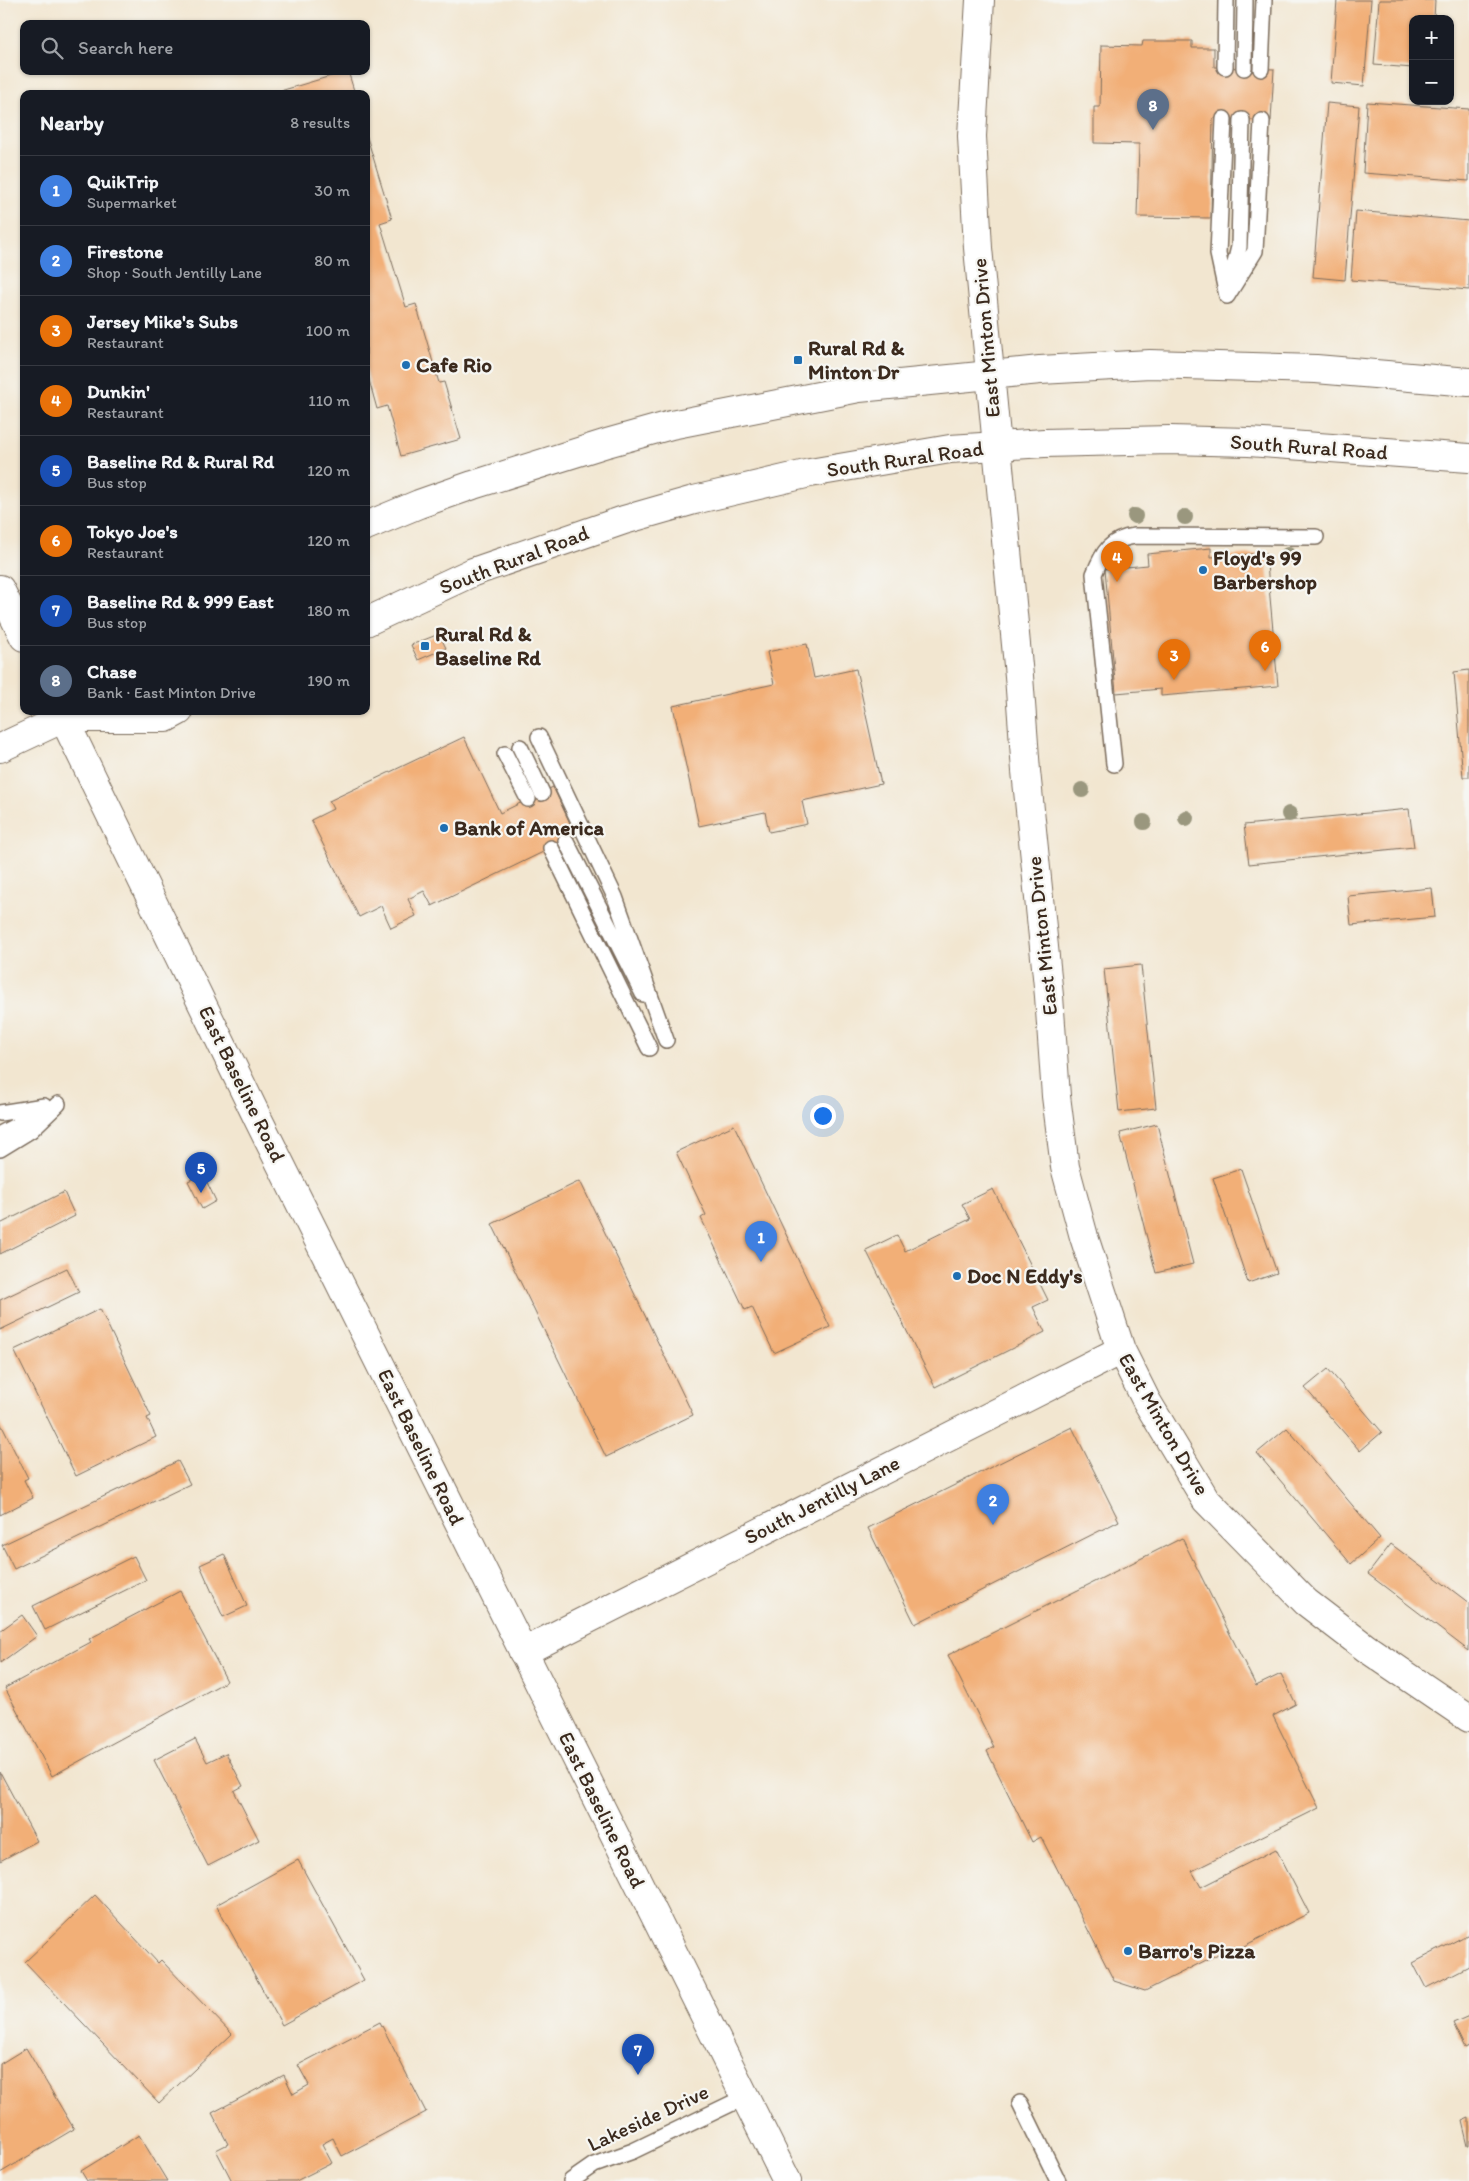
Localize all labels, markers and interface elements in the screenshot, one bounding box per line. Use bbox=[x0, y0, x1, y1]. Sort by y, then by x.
map controls bbox=[1409, 15, 1454, 105]
button: + bbox=[1409, 15, 1454, 60]
search box bbox=[20, 20, 370, 75]
icon: search bbox=[38, 34, 66, 62]
text: Search here bbox=[78, 36, 173, 59]
button: − bbox=[1409, 60, 1454, 105]
pin: 8 bbox=[1137, 89, 1169, 130]
text: Nearby bbox=[40, 110, 104, 135]
text: 8 results bbox=[290, 113, 350, 132]
text: QuikTrip bbox=[87, 170, 159, 193]
text: 1 bbox=[52, 181, 60, 200]
text: 30 m bbox=[314, 181, 350, 200]
text: Supermarket bbox=[87, 193, 177, 212]
text: Firestone bbox=[87, 240, 163, 263]
text: 2 bbox=[52, 251, 60, 270]
text: 80 m bbox=[314, 251, 350, 270]
street label: East Minton Drive bbox=[966, 257, 1005, 419]
text: Shop · South Jentilly Lane bbox=[87, 263, 262, 282]
text: Jersey Mike's Subs bbox=[87, 310, 238, 333]
text: 3 bbox=[52, 321, 60, 340]
text: 100 m bbox=[306, 321, 350, 340]
text: Restaurant bbox=[87, 333, 164, 352]
place label: Rural Rd & Minton Dr bbox=[808, 335, 905, 384]
place label: Cafe Rio bbox=[416, 352, 492, 377]
marker: Rural Rd & Minton Dr bbox=[792, 354, 804, 366]
marker: Cafe Rio bbox=[400, 359, 412, 371]
text: Dunkin' bbox=[87, 380, 150, 403]
text: 4 bbox=[51, 391, 61, 410]
text: 110 m bbox=[308, 391, 350, 410]
text: Restaurant bbox=[87, 403, 164, 422]
street label: South Rural Road bbox=[1229, 429, 1389, 464]
street label: South Rural Road bbox=[825, 435, 985, 482]
text: Baseline Rd & Rural Rd bbox=[87, 450, 274, 473]
text: 5 bbox=[52, 461, 60, 480]
text: 120 m bbox=[307, 461, 350, 480]
text: Bus stop bbox=[87, 473, 147, 492]
text: Tokyo Joe's bbox=[87, 520, 178, 543]
street label: South Rural Road bbox=[436, 520, 592, 599]
text: 6 bbox=[52, 531, 60, 550]
text: 120 m bbox=[307, 531, 350, 550]
pin: 4 bbox=[1101, 541, 1133, 582]
text: Restaurant bbox=[87, 543, 164, 562]
place label: Floyd's 99 Barbershop bbox=[1213, 545, 1317, 595]
marker: Floyd's 99 Barbershop bbox=[1197, 564, 1209, 576]
text: Baseline Rd & 999 East bbox=[87, 590, 274, 613]
text: 7 bbox=[52, 601, 60, 620]
text: 180 m bbox=[307, 601, 350, 620]
text: Bus stop bbox=[87, 613, 147, 632]
place label: Rural Rd & Baseline Rd bbox=[435, 621, 541, 670]
pin: 6 bbox=[1249, 630, 1281, 671]
pin: 3 bbox=[1158, 639, 1190, 680]
marker: Rural Rd & Baseline Rd bbox=[419, 640, 431, 652]
text: Chase bbox=[87, 660, 137, 683]
text: 8 bbox=[52, 671, 60, 690]
text: 190 m bbox=[307, 671, 350, 690]
text: Bank · East Minton Drive bbox=[87, 683, 256, 702]
place label: Bank of America bbox=[454, 815, 605, 840]
marker: Bank of America bbox=[438, 822, 450, 834]
street label: East Minton Drive bbox=[1021, 855, 1062, 1017]
street label: East Baseline Road bbox=[194, 1002, 291, 1167]
your location bbox=[810, 1103, 836, 1129]
pin: 5 bbox=[185, 1152, 217, 1193]
pin: 1 bbox=[745, 1221, 777, 1262]
place label: Doc N Eddy's bbox=[967, 1263, 1083, 1289]
marker: Doc N Eddy's bbox=[951, 1270, 963, 1282]
street label: East Minton Drive bbox=[1114, 1348, 1215, 1499]
street label: East Baseline Road bbox=[373, 1365, 470, 1530]
street label: South Jentilly Lane bbox=[740, 1450, 904, 1550]
pin: 2 bbox=[977, 1484, 1009, 1525]
street label: East Baseline Road bbox=[554, 1728, 651, 1893]
place label: Barro's Pizza bbox=[1138, 1938, 1256, 1963]
marker: Barro's Pizza bbox=[1122, 1945, 1134, 1957]
pin: 7 bbox=[622, 2034, 654, 2075]
street label: Lakeside Drive bbox=[583, 2079, 712, 2156]

